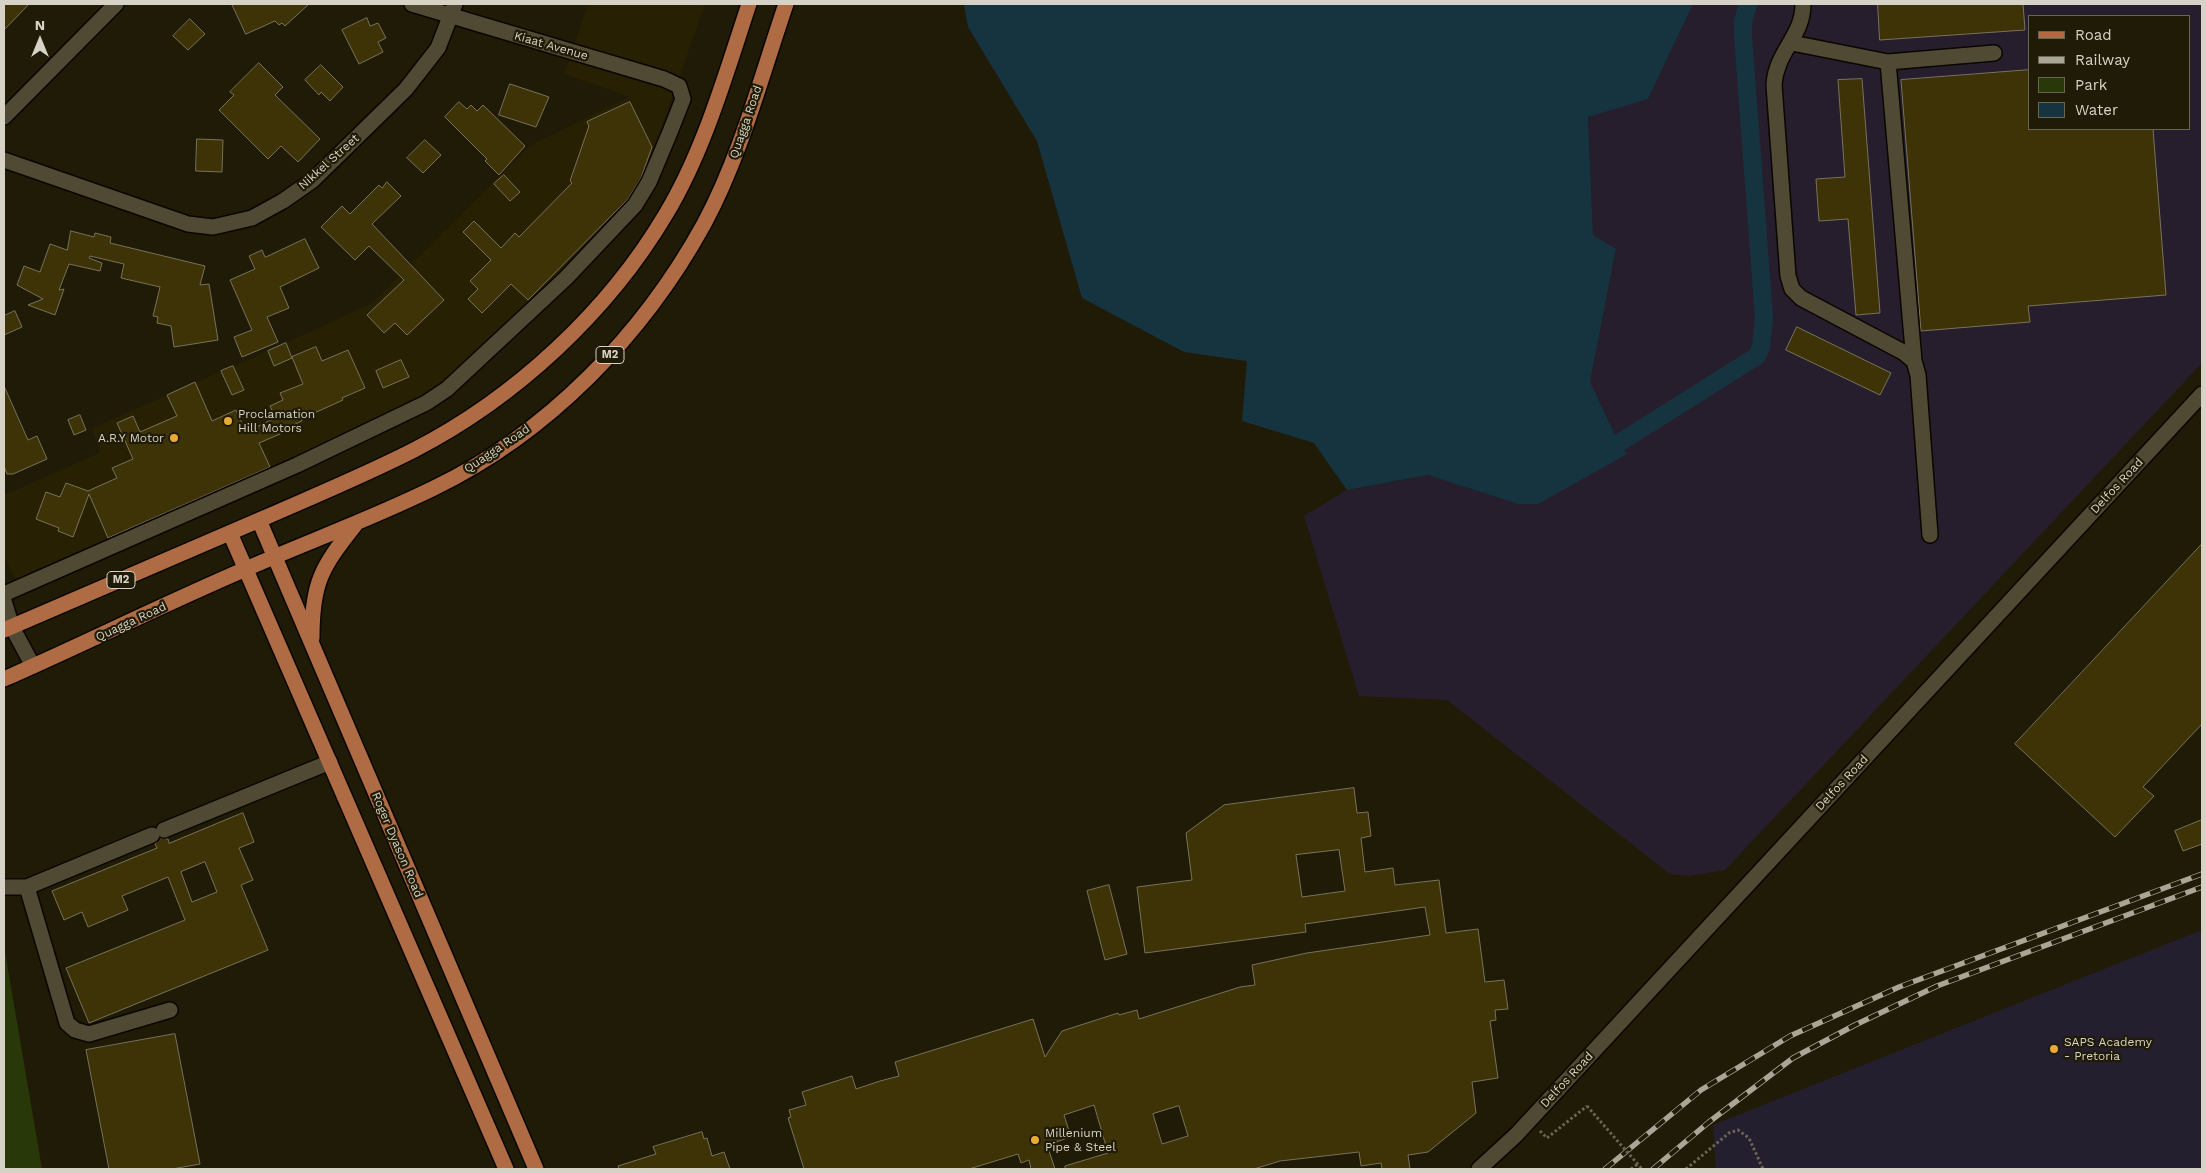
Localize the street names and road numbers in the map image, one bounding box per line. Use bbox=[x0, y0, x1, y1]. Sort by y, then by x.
street label: Kiaat Avenue bbox=[513, 29, 589, 63]
street label: Quagga Road bbox=[727, 84, 765, 160]
street label: Nikkel Street bbox=[296, 131, 362, 193]
road number: M2 bbox=[596, 346, 624, 364]
street label: Quagga Road bbox=[461, 422, 533, 476]
street label: Delfos Road bbox=[2088, 455, 2146, 517]
road number: M2 bbox=[107, 572, 135, 588]
street label: Quagga Road bbox=[93, 599, 169, 645]
street label: Delfos Road bbox=[1813, 752, 1871, 814]
street label: Roger Dyason Road bbox=[368, 790, 426, 900]
street label: Delfos Road bbox=[1538, 1049, 1596, 1111]

